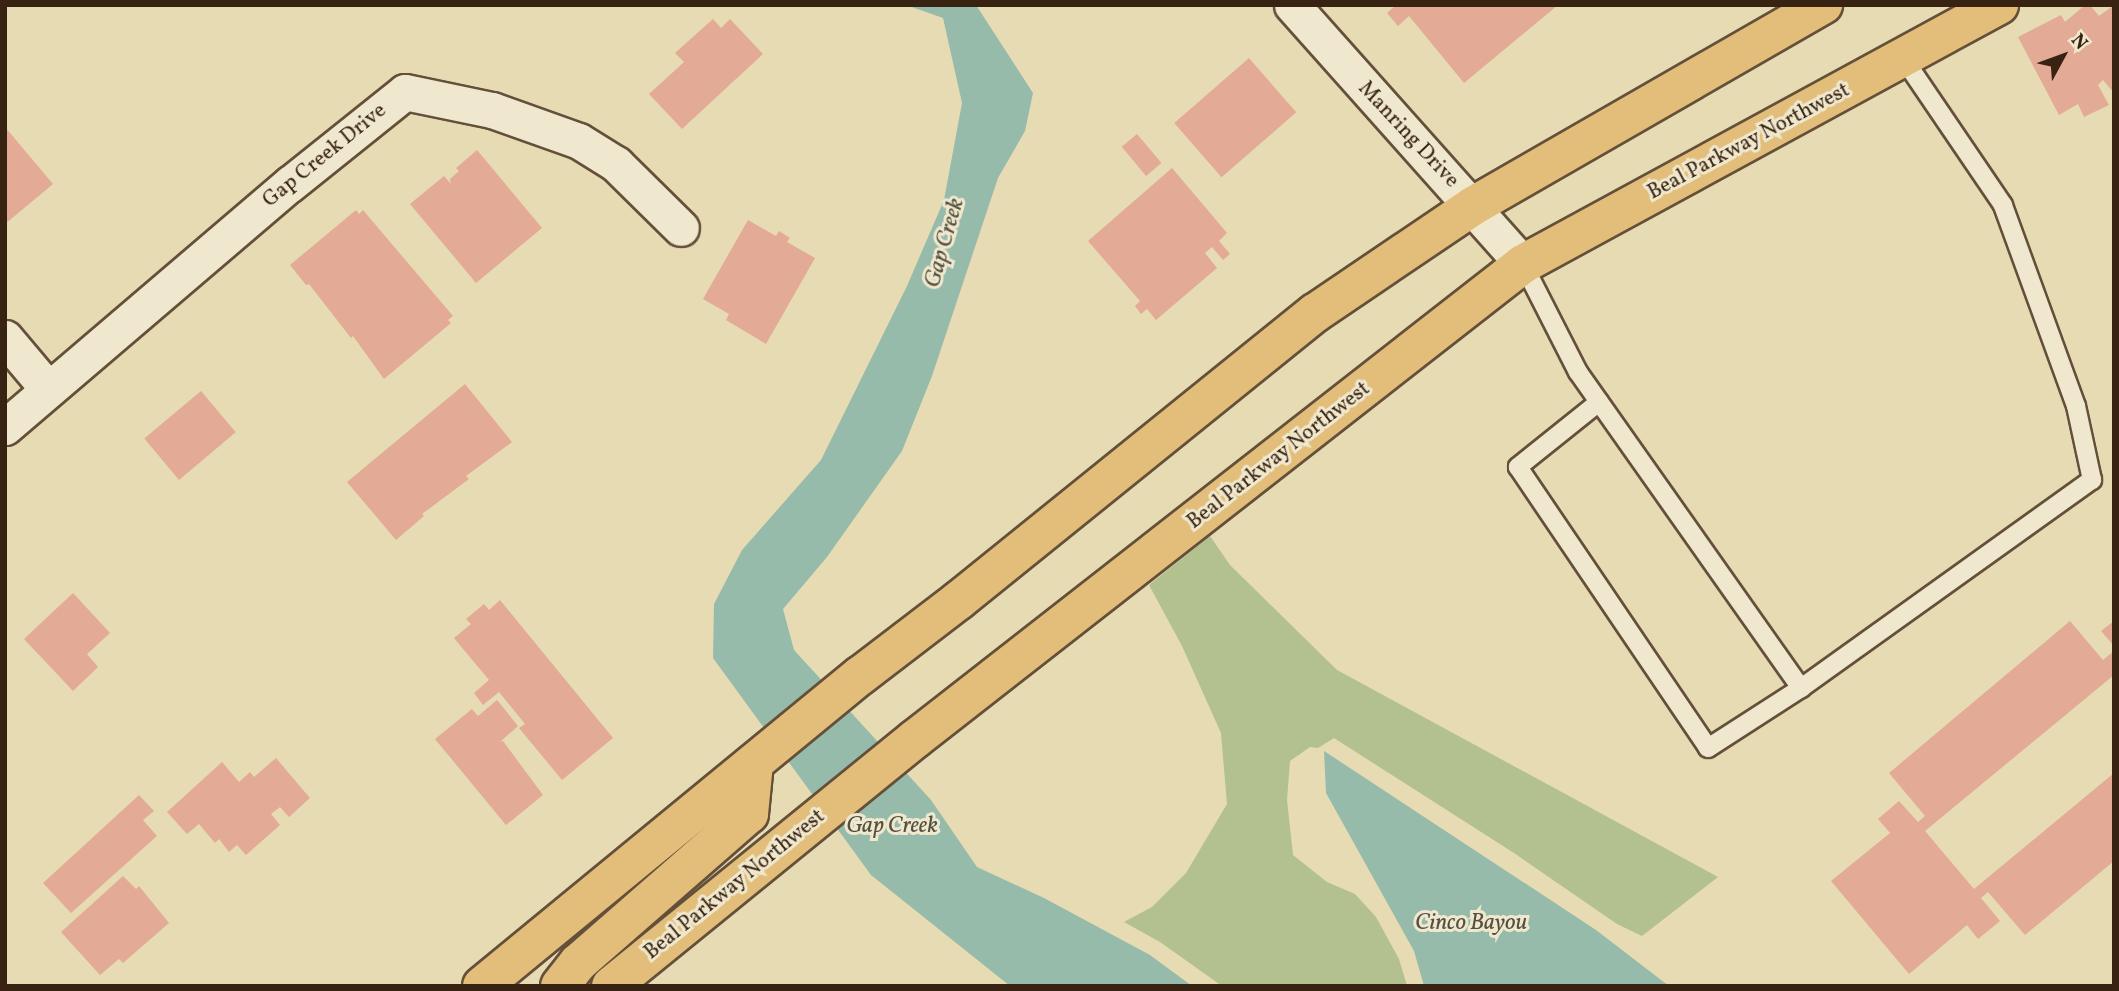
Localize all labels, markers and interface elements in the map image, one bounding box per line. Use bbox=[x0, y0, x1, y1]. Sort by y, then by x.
north arrow bbox=[2028, 21, 2098, 91]
text: N bbox=[2065, 28, 2093, 56]
street label: Manring Drive bbox=[1352, 77, 1464, 193]
street label: Beal Parkway Northwest bbox=[1644, 78, 1854, 206]
street label: Gap Creek Drive bbox=[258, 99, 392, 213]
water label: Gap Creek bbox=[919, 195, 971, 291]
street label: Beal Parkway Northwest bbox=[1182, 377, 1376, 535]
street label: Beal Parkway Northwest bbox=[639, 804, 831, 966]
water label: Gap Creek bbox=[846, 812, 938, 840]
water label: Cinco Bayou bbox=[1415, 909, 1527, 937]

